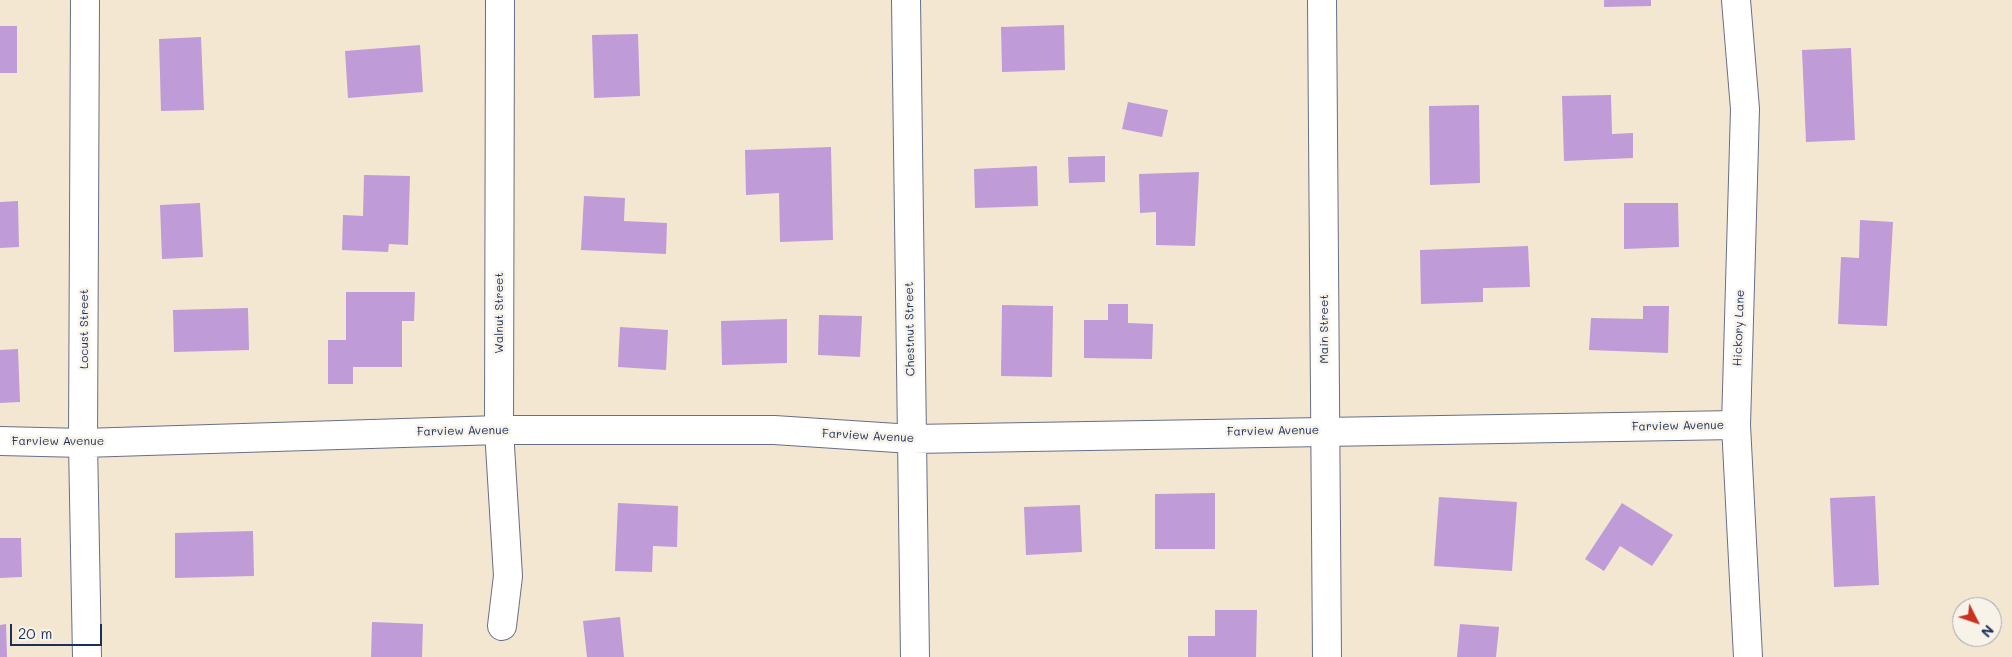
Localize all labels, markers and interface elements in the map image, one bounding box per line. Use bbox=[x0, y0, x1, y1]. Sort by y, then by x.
street label: Walnut Street bbox=[492, 272, 506, 354]
street label: Chestnut Street bbox=[902, 282, 918, 376]
street label: Locust Street bbox=[77, 289, 91, 369]
street label: Hickory Lane bbox=[1730, 289, 1748, 367]
street label: Main Street bbox=[1317, 294, 1331, 364]
street label: Farview Avenue bbox=[1632, 418, 1724, 434]
street label: Farview Avenue bbox=[417, 423, 509, 439]
street label: Farview Avenue bbox=[1227, 423, 1319, 439]
street label: Farview Avenue bbox=[822, 426, 914, 446]
street label: Farview Avenue bbox=[12, 434, 104, 448]
north arrow bbox=[1952, 597, 2002, 647]
scale bar bbox=[12, 614, 105, 646]
text: N bbox=[1977, 621, 1999, 642]
text: 20 m bbox=[18, 623, 52, 643]

